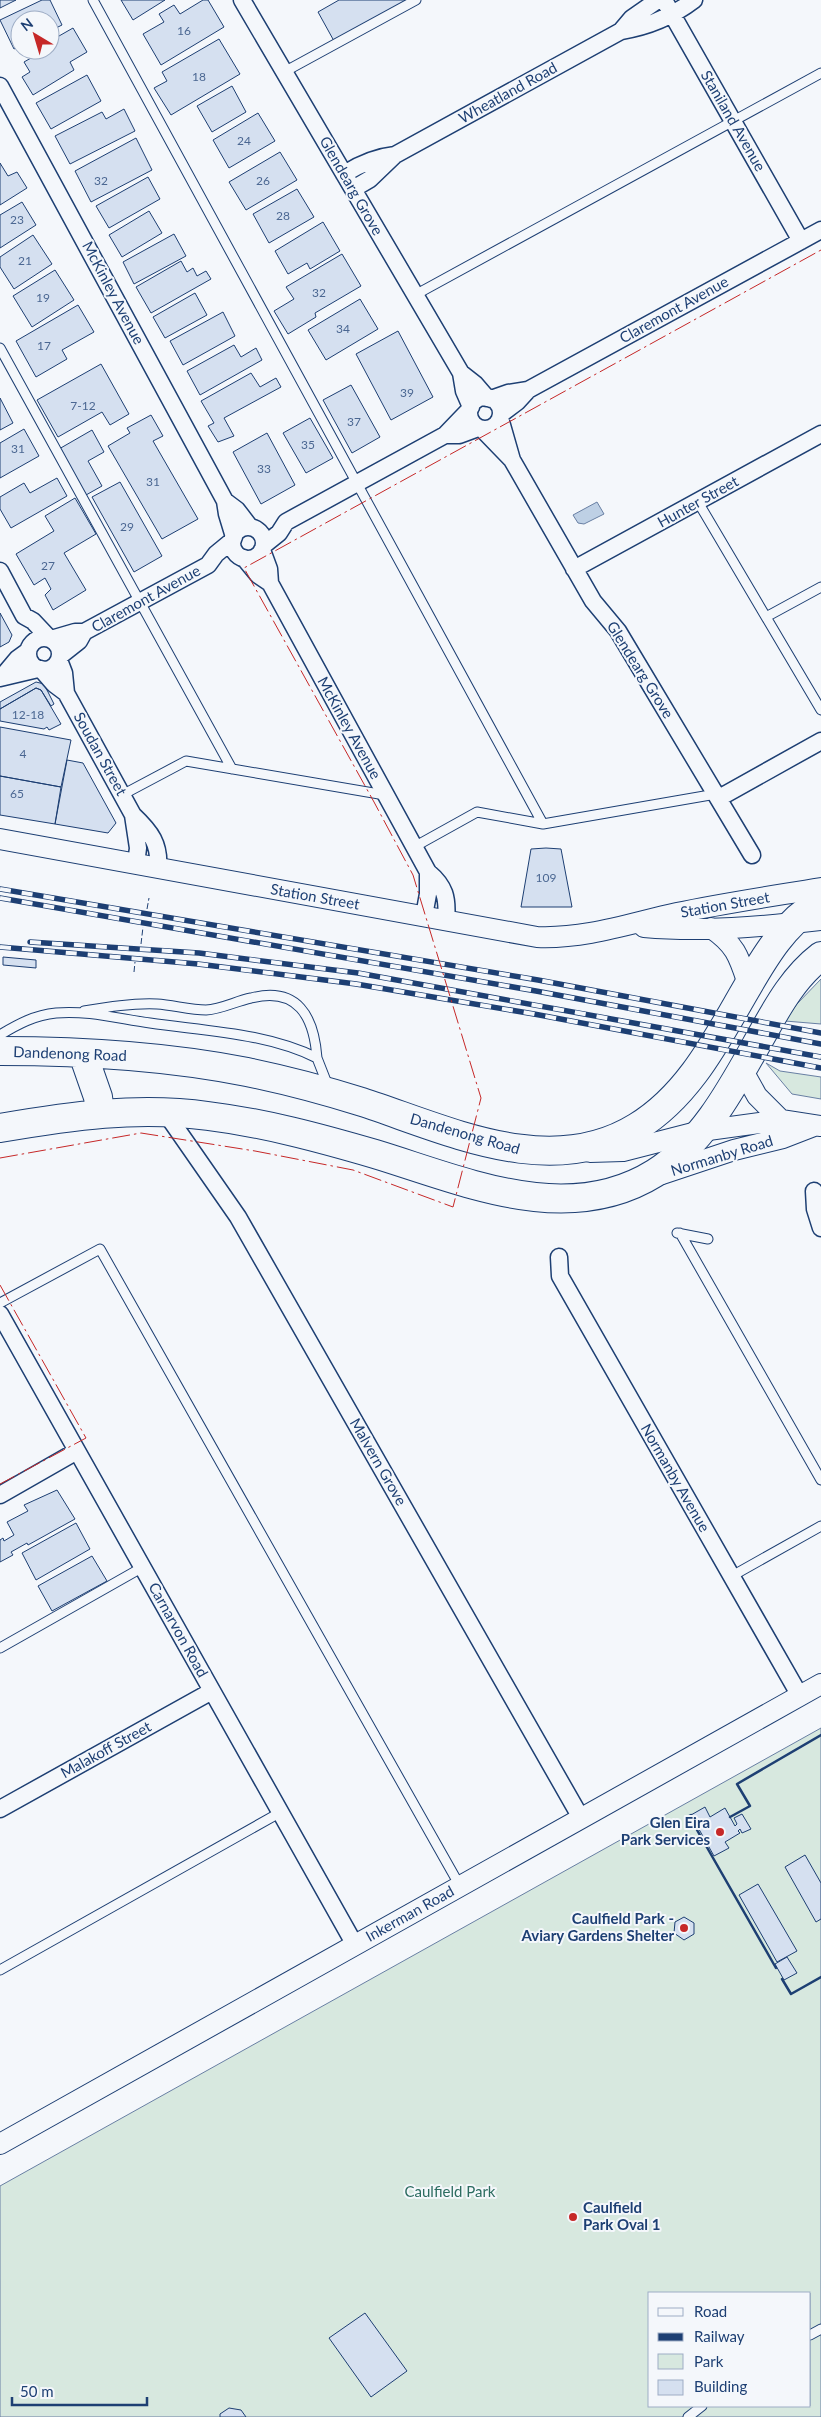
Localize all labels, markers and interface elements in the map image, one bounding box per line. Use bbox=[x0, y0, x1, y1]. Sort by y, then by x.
north arrow bbox=[10, 10, 60, 60]
text: N bbox=[17, 14, 36, 34]
house number: 16 bbox=[177, 23, 191, 38]
street label: Wheatland Road bbox=[455, 58, 560, 127]
street label: Staniland Avenue bbox=[698, 67, 770, 174]
house number: 18 bbox=[192, 69, 206, 84]
house number: 24 bbox=[237, 133, 251, 148]
street label: Glendearg Grove bbox=[316, 133, 387, 238]
house number: 32 bbox=[94, 173, 108, 188]
house number: 26 bbox=[256, 173, 270, 188]
house number: 28 bbox=[276, 208, 290, 223]
house number: 23 bbox=[10, 212, 24, 227]
street label: McKinley Avenue bbox=[79, 238, 149, 347]
house number: 21 bbox=[18, 253, 32, 268]
street label: Claremont Avenue bbox=[616, 272, 731, 346]
house number: 32 bbox=[312, 285, 326, 300]
house number: 19 bbox=[36, 290, 50, 305]
house number: 34 bbox=[336, 321, 350, 336]
house number: 17 bbox=[37, 338, 51, 353]
house number: 39 bbox=[400, 385, 414, 400]
house number: 7-12 bbox=[70, 398, 96, 413]
house number: 37 bbox=[347, 414, 361, 429]
house number: 35 bbox=[301, 437, 315, 452]
house number: 31 bbox=[11, 441, 25, 456]
house number: 33 bbox=[257, 461, 271, 476]
street label: Hunter Street bbox=[654, 471, 742, 531]
house number: 31 bbox=[146, 474, 160, 489]
house number: 29 bbox=[120, 519, 134, 534]
house number: 27 bbox=[41, 558, 55, 573]
street label: Claremont Avenue bbox=[88, 561, 203, 635]
street label: Glendearg Grove bbox=[604, 618, 678, 721]
street label: McKinley Avenue bbox=[314, 673, 385, 782]
house number: 12-18 bbox=[12, 707, 44, 722]
street label: Soudan Street bbox=[71, 709, 131, 799]
house number: 4 bbox=[20, 746, 27, 761]
house number: 65 bbox=[10, 786, 24, 801]
house number: 109 bbox=[536, 870, 556, 885]
street label: Station Street bbox=[269, 879, 362, 913]
street label: Station Street bbox=[679, 887, 771, 921]
street label: Dandenong Road bbox=[13, 1042, 127, 1064]
street label: Dandenong Road bbox=[408, 1109, 522, 1157]
street label: Normanby Road bbox=[668, 1131, 775, 1179]
street label: Malvern Grove bbox=[347, 1415, 411, 1508]
street label: Normanby Avenue bbox=[638, 1420, 714, 1535]
street label: Carnarvon Road bbox=[145, 1579, 212, 1680]
street label: Malakoff Street bbox=[57, 1717, 154, 1781]
place label: Glen Eira Park Services bbox=[621, 1813, 710, 1848]
marker: Glen Eira Park Services bbox=[714, 1826, 726, 1838]
street label: Inkerman Road bbox=[362, 1881, 457, 1945]
place label: Caulfield Park - Aviary Gardens Shelter bbox=[521, 1909, 674, 1944]
marker: Caulfield Park - Aviary Gardens Shelter bbox=[678, 1922, 690, 1934]
park label: Caulfield Park bbox=[405, 2182, 496, 2200]
place label: Caulfield Park Oval 1 bbox=[583, 2198, 660, 2233]
marker: Caulfield Park Oval 1 bbox=[567, 2211, 579, 2223]
legend bbox=[648, 2292, 811, 2407]
text: Road bbox=[694, 2302, 727, 2320]
text: Railway bbox=[694, 2327, 745, 2345]
text: Park bbox=[694, 2352, 724, 2370]
scale bar bbox=[12, 2374, 148, 2406]
text: Building bbox=[694, 2377, 747, 2395]
text: 50 m bbox=[20, 2382, 54, 2400]

